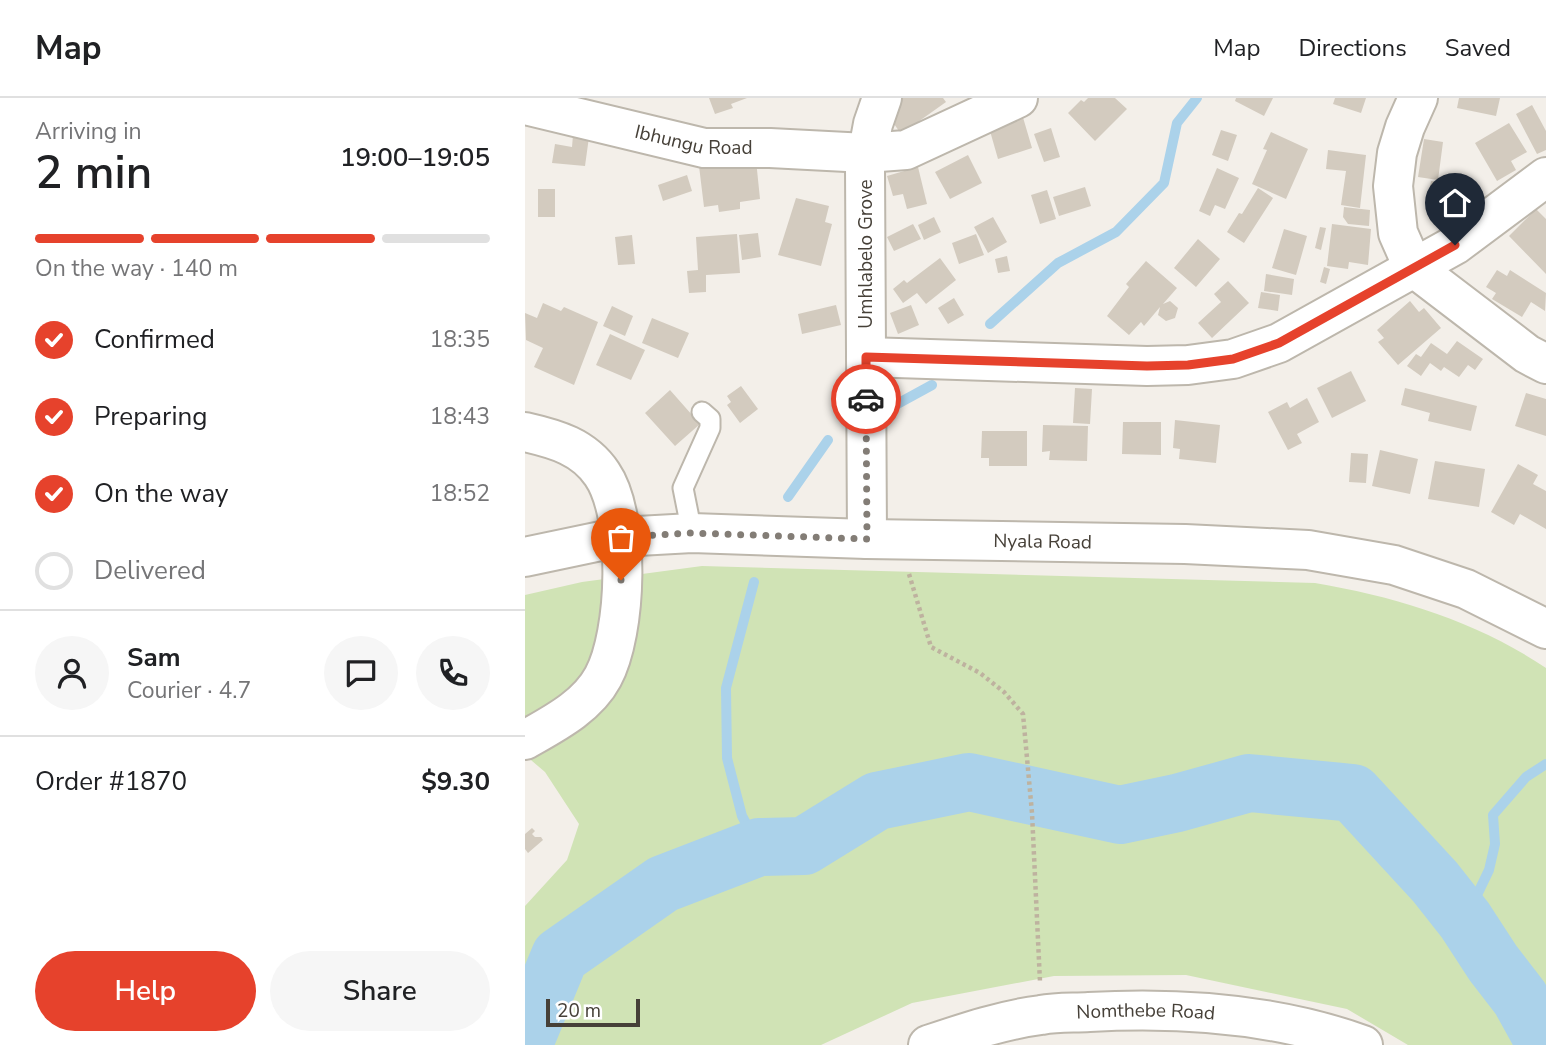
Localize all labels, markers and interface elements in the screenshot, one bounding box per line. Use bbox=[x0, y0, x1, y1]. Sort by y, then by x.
text: Map bbox=[35, 26, 102, 71]
text: Map bbox=[1213, 32, 1260, 64]
text: Directions bbox=[1298, 32, 1407, 64]
text: Saved bbox=[1445, 32, 1511, 64]
text: Arriving in bbox=[35, 116, 142, 147]
street label: Ibhungu Road bbox=[632, 119, 752, 161]
text: 19:00–19:05 bbox=[340, 140, 490, 175]
text: 2 min bbox=[35, 141, 152, 204]
pin bbox=[1425, 173, 1485, 245]
street label: Umhlabelo Grove bbox=[853, 179, 879, 329]
icon: home bbox=[1436, 184, 1474, 222]
text: On the way · 140 m bbox=[35, 253, 238, 284]
icon: check bbox=[35, 321, 73, 359]
text: Confirmed bbox=[94, 322, 215, 357]
text: 18:35 bbox=[430, 324, 490, 355]
courier bbox=[831, 364, 901, 434]
icon: car bbox=[847, 380, 885, 418]
icon: check bbox=[35, 398, 73, 436]
text: Preparing bbox=[94, 399, 207, 434]
text: 18:43 bbox=[430, 401, 490, 432]
icon: check bbox=[35, 475, 73, 513]
text: On the way bbox=[94, 476, 228, 511]
text: 18:52 bbox=[430, 478, 490, 509]
pin bbox=[591, 508, 651, 580]
icon: bag bbox=[602, 519, 640, 557]
street label: Nyala Road bbox=[993, 528, 1092, 556]
text: Delivered bbox=[94, 553, 206, 588]
button: person bbox=[35, 636, 109, 710]
button: chat bbox=[324, 636, 398, 710]
button: phone bbox=[416, 636, 490, 710]
text: Sam bbox=[127, 640, 180, 675]
text: Courier · 4.7 bbox=[127, 675, 251, 706]
text: Order #1870 bbox=[35, 764, 187, 799]
text: $9.30 bbox=[421, 764, 490, 799]
button: Help bbox=[35, 951, 256, 1031]
button: Share bbox=[270, 951, 490, 1031]
scale bar bbox=[546, 996, 641, 1028]
text: 20 m bbox=[557, 998, 601, 1024]
street label: Nomthebe Road bbox=[1076, 998, 1216, 1027]

